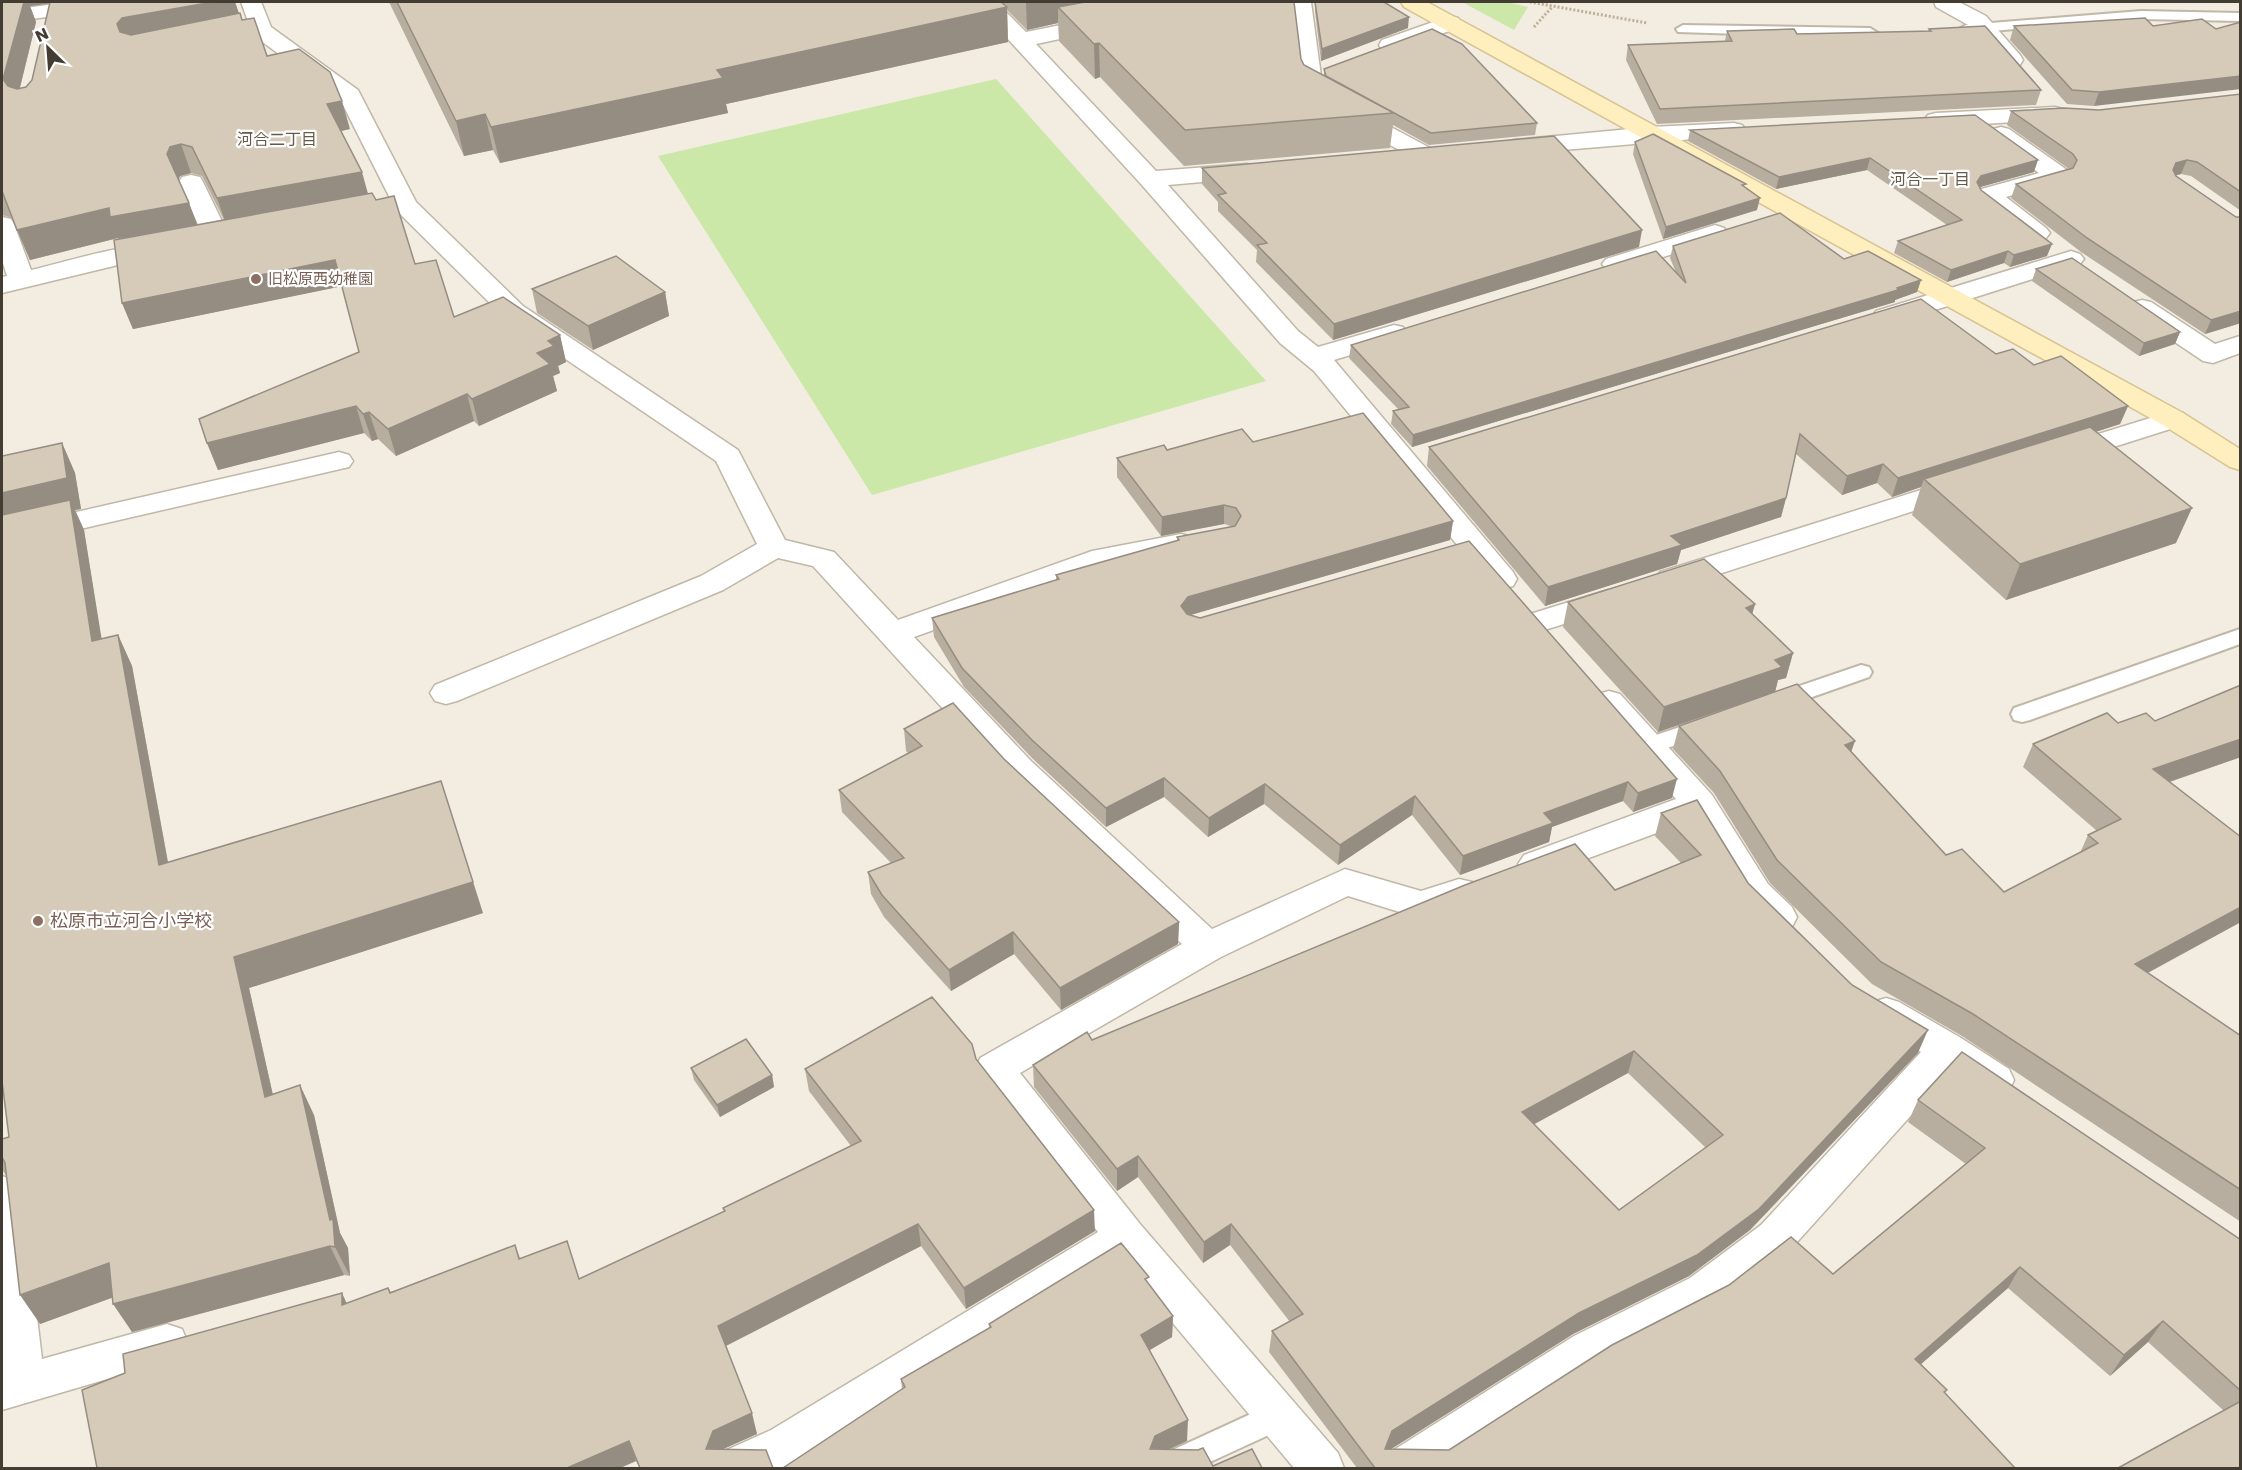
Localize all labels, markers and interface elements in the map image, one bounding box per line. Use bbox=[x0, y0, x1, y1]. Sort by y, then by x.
north arrow bbox=[18, 18, 78, 78]
text: N bbox=[32, 22, 52, 48]
district label: 河合二丁目 bbox=[237, 128, 317, 151]
district label: 河合一丁目 bbox=[1890, 168, 1970, 191]
place label: 旧松原西幼稚園 bbox=[268, 268, 373, 289]
marker: 旧松原西幼稚園 bbox=[249, 272, 263, 286]
place label: 松原市立河合小学校 bbox=[50, 908, 212, 933]
marker: 松原市立河合小学校 bbox=[31, 914, 45, 928]

